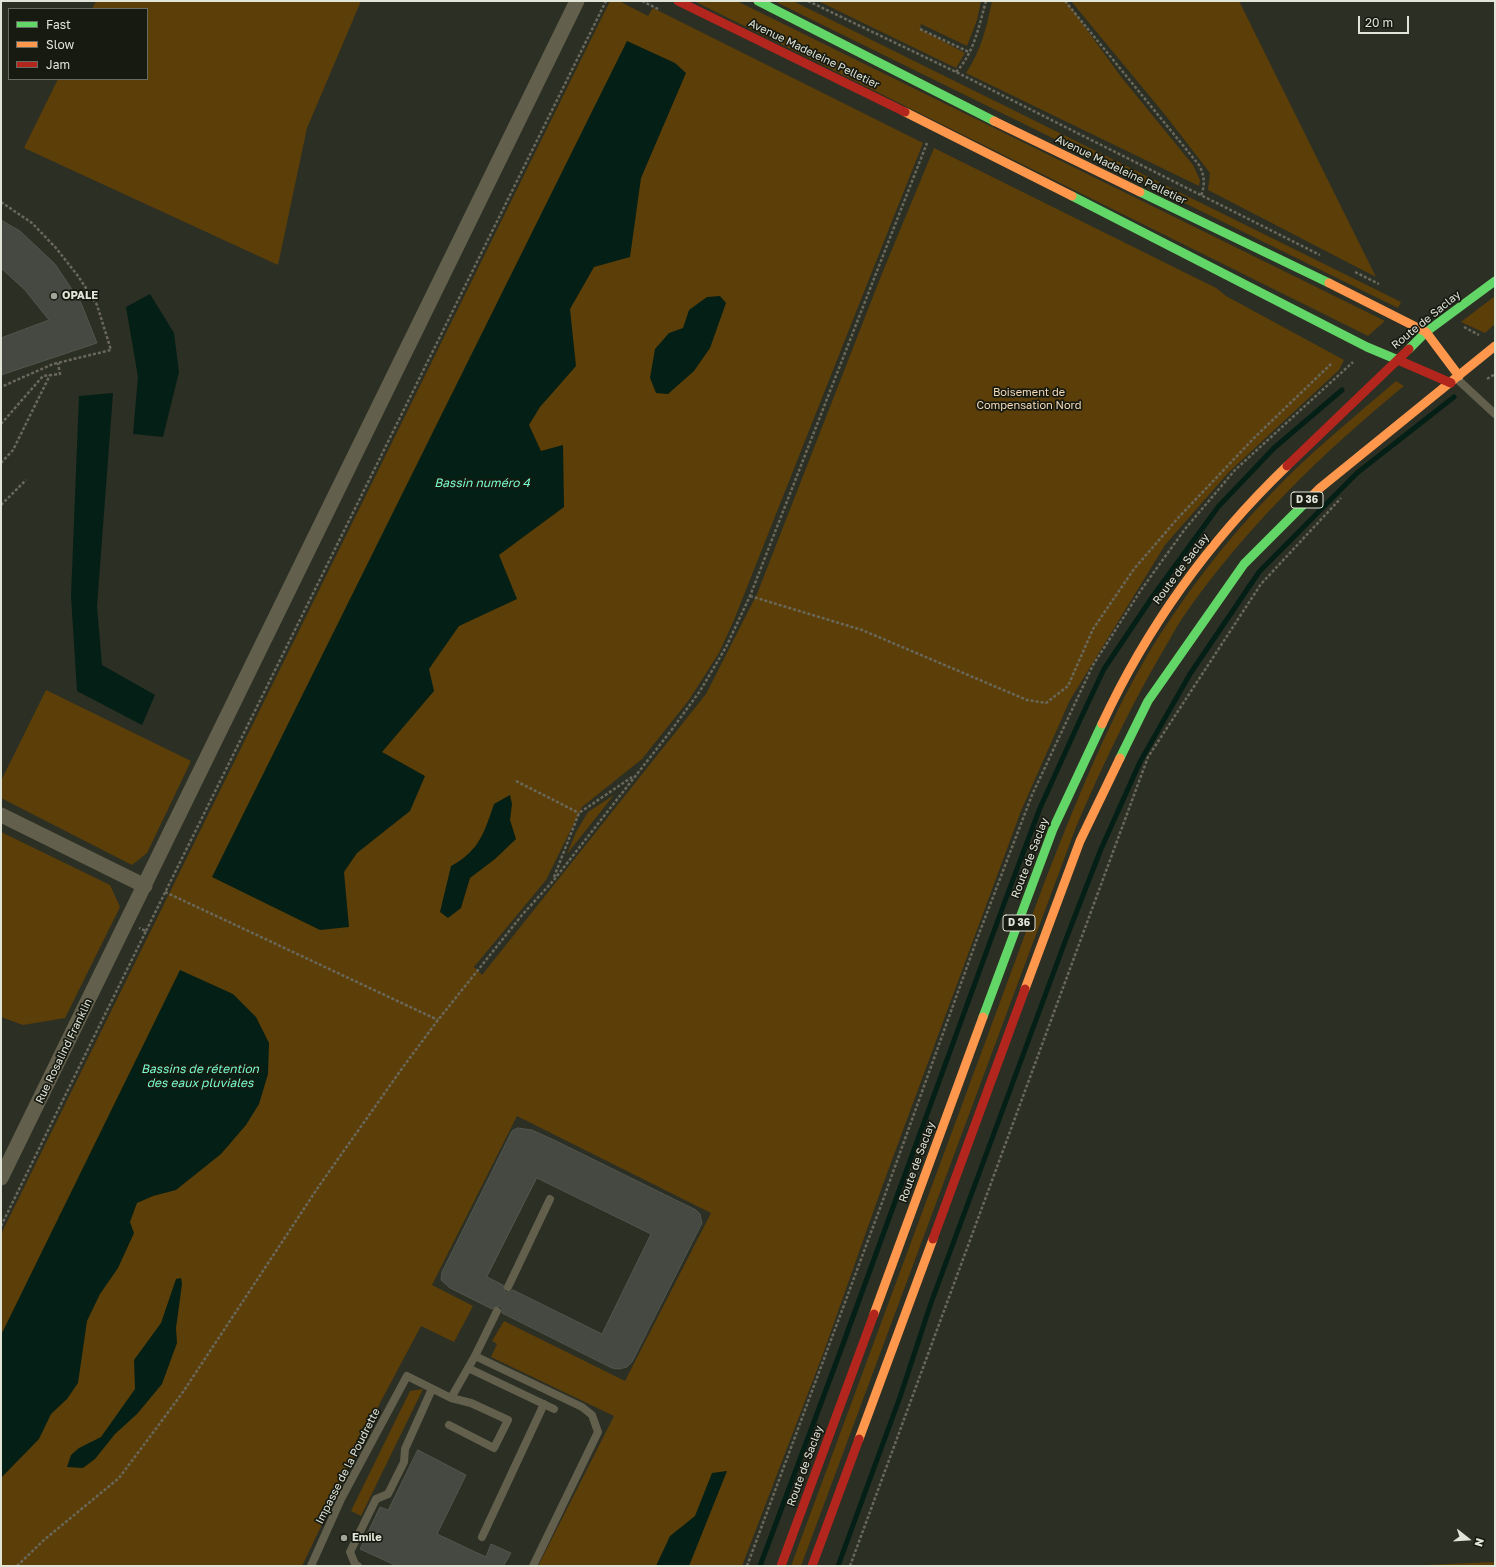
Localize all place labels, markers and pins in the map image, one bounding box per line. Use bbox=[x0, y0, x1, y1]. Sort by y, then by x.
place label: OPALE bbox=[62, 289, 98, 303]
marker: OPALE bbox=[49, 291, 59, 301]
place label: Emile bbox=[352, 1531, 382, 1545]
marker: Emile bbox=[339, 1533, 349, 1543]

